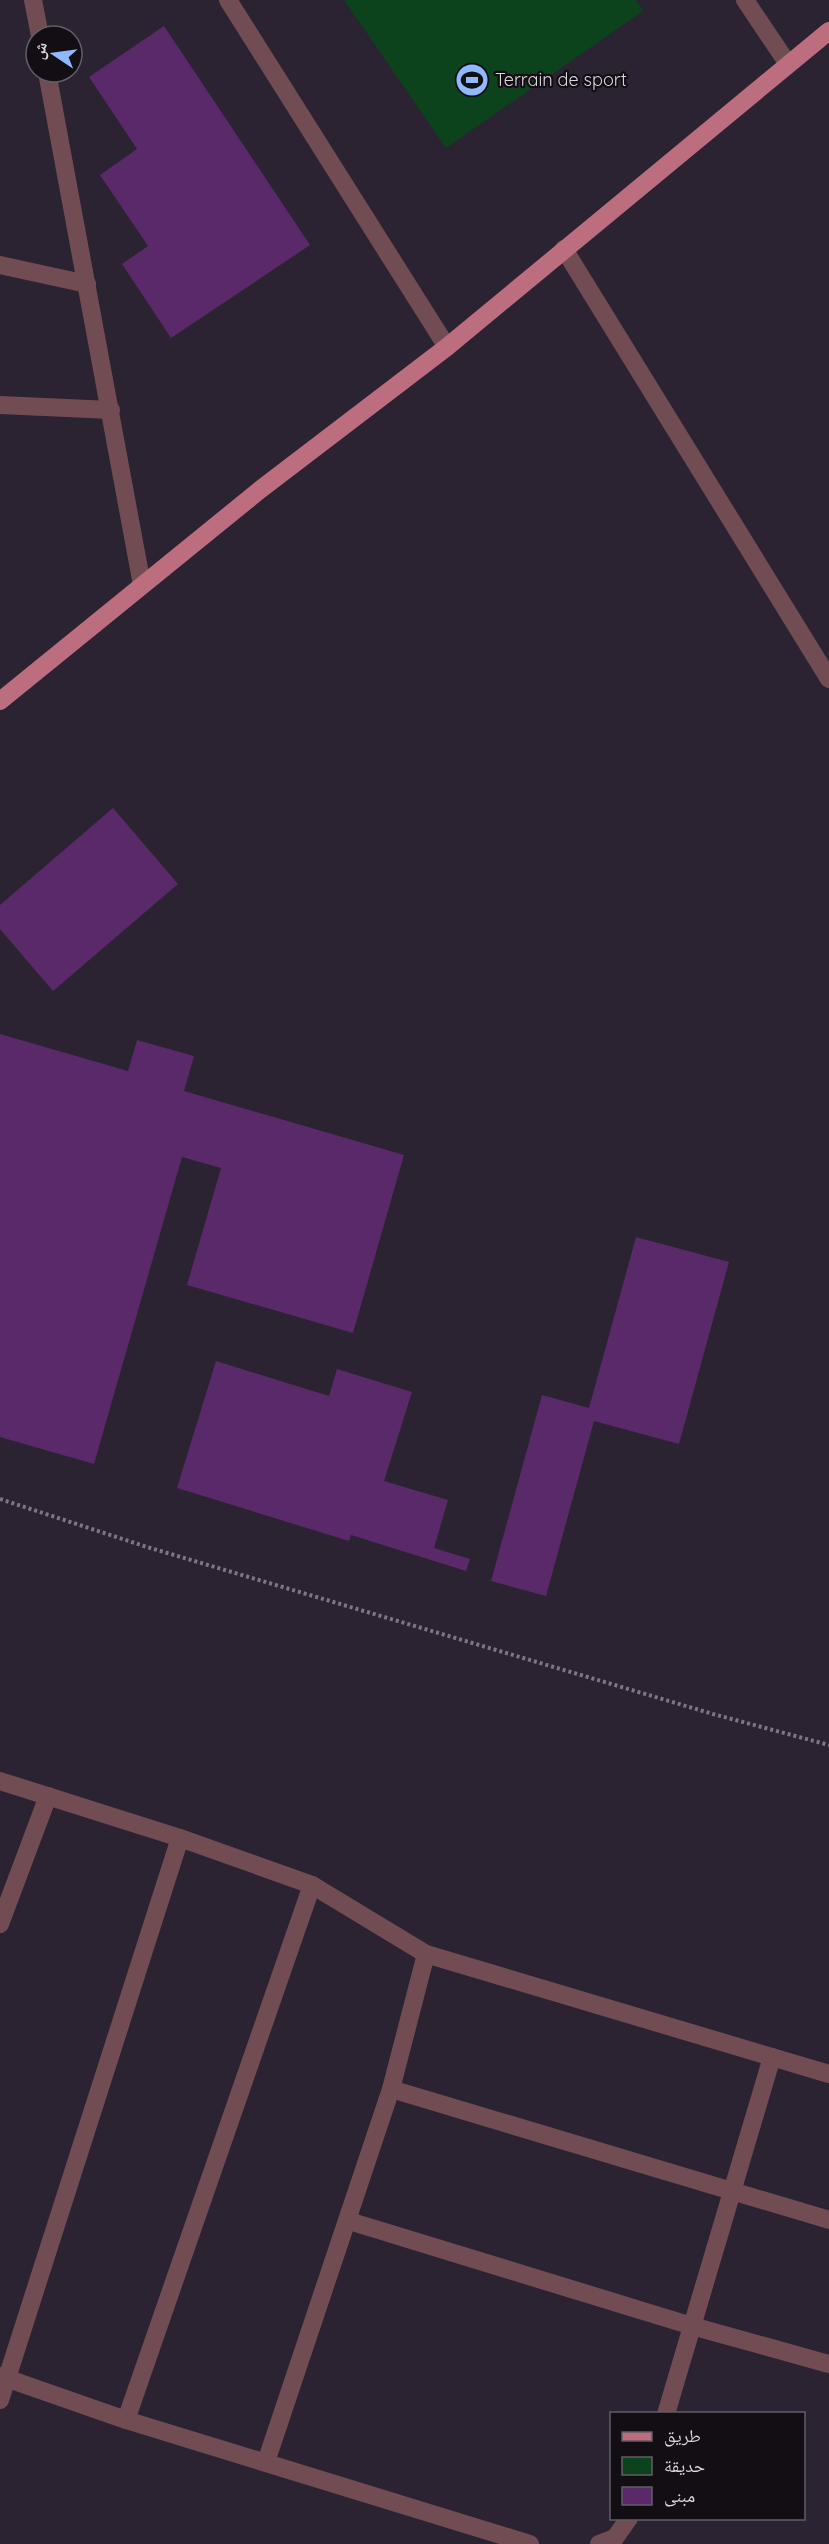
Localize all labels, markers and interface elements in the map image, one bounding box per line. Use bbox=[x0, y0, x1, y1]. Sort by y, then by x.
north arrow bbox=[24, 24, 84, 84]
text: ش bbox=[28, 40, 51, 61]
sports icon: Terrain de sport bbox=[454, 62, 490, 98]
place label: Terrain de sport bbox=[495, 68, 627, 91]
legend bbox=[610, 2412, 805, 2520]
text: طريق bbox=[664, 2424, 701, 2447]
text: حديقة bbox=[664, 2454, 705, 2477]
text: مبنى bbox=[664, 2484, 695, 2507]

